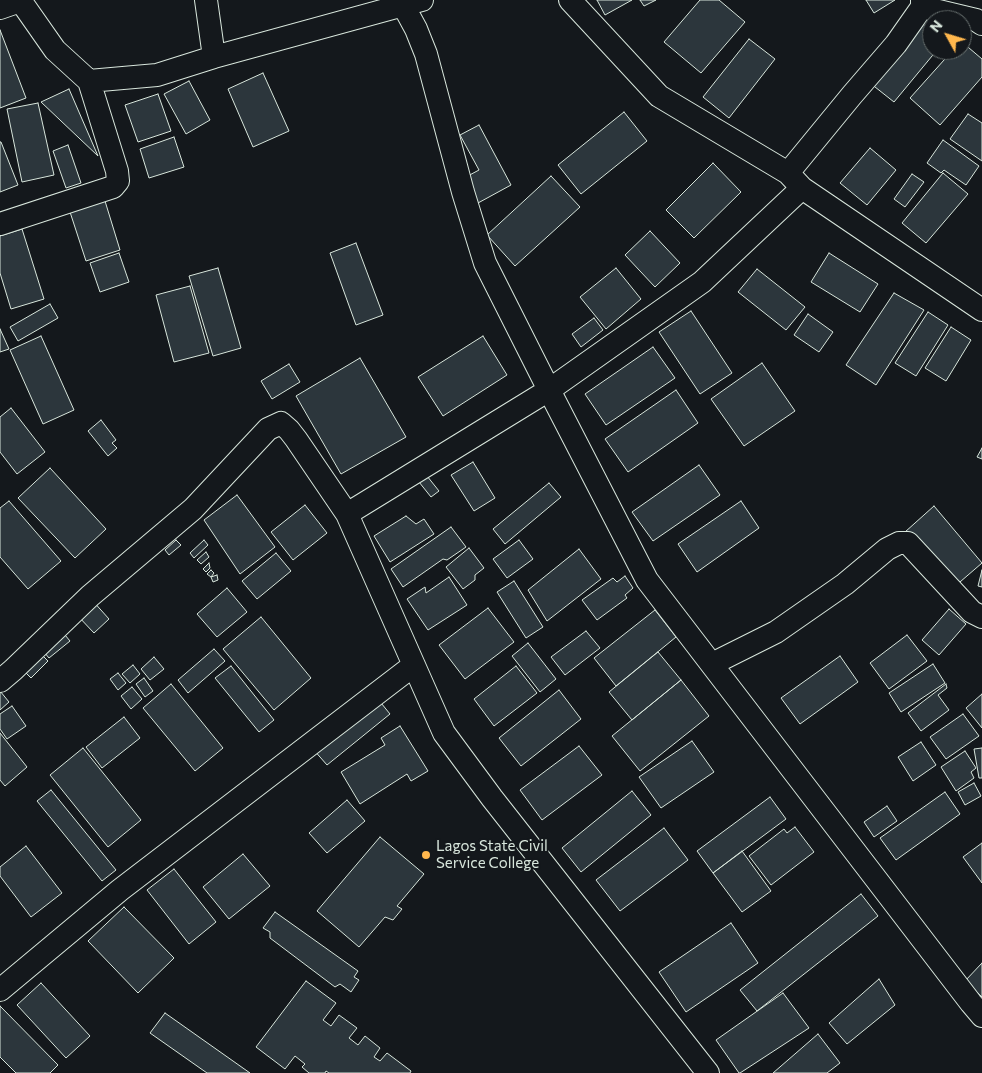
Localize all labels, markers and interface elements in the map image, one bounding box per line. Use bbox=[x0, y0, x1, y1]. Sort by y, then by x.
north arrow bbox=[922, 10, 972, 60]
text: N bbox=[926, 16, 946, 35]
place label: Lagos State Civil Service College bbox=[436, 837, 548, 872]
marker: Lagos State Civil Service College bbox=[420, 849, 432, 861]

